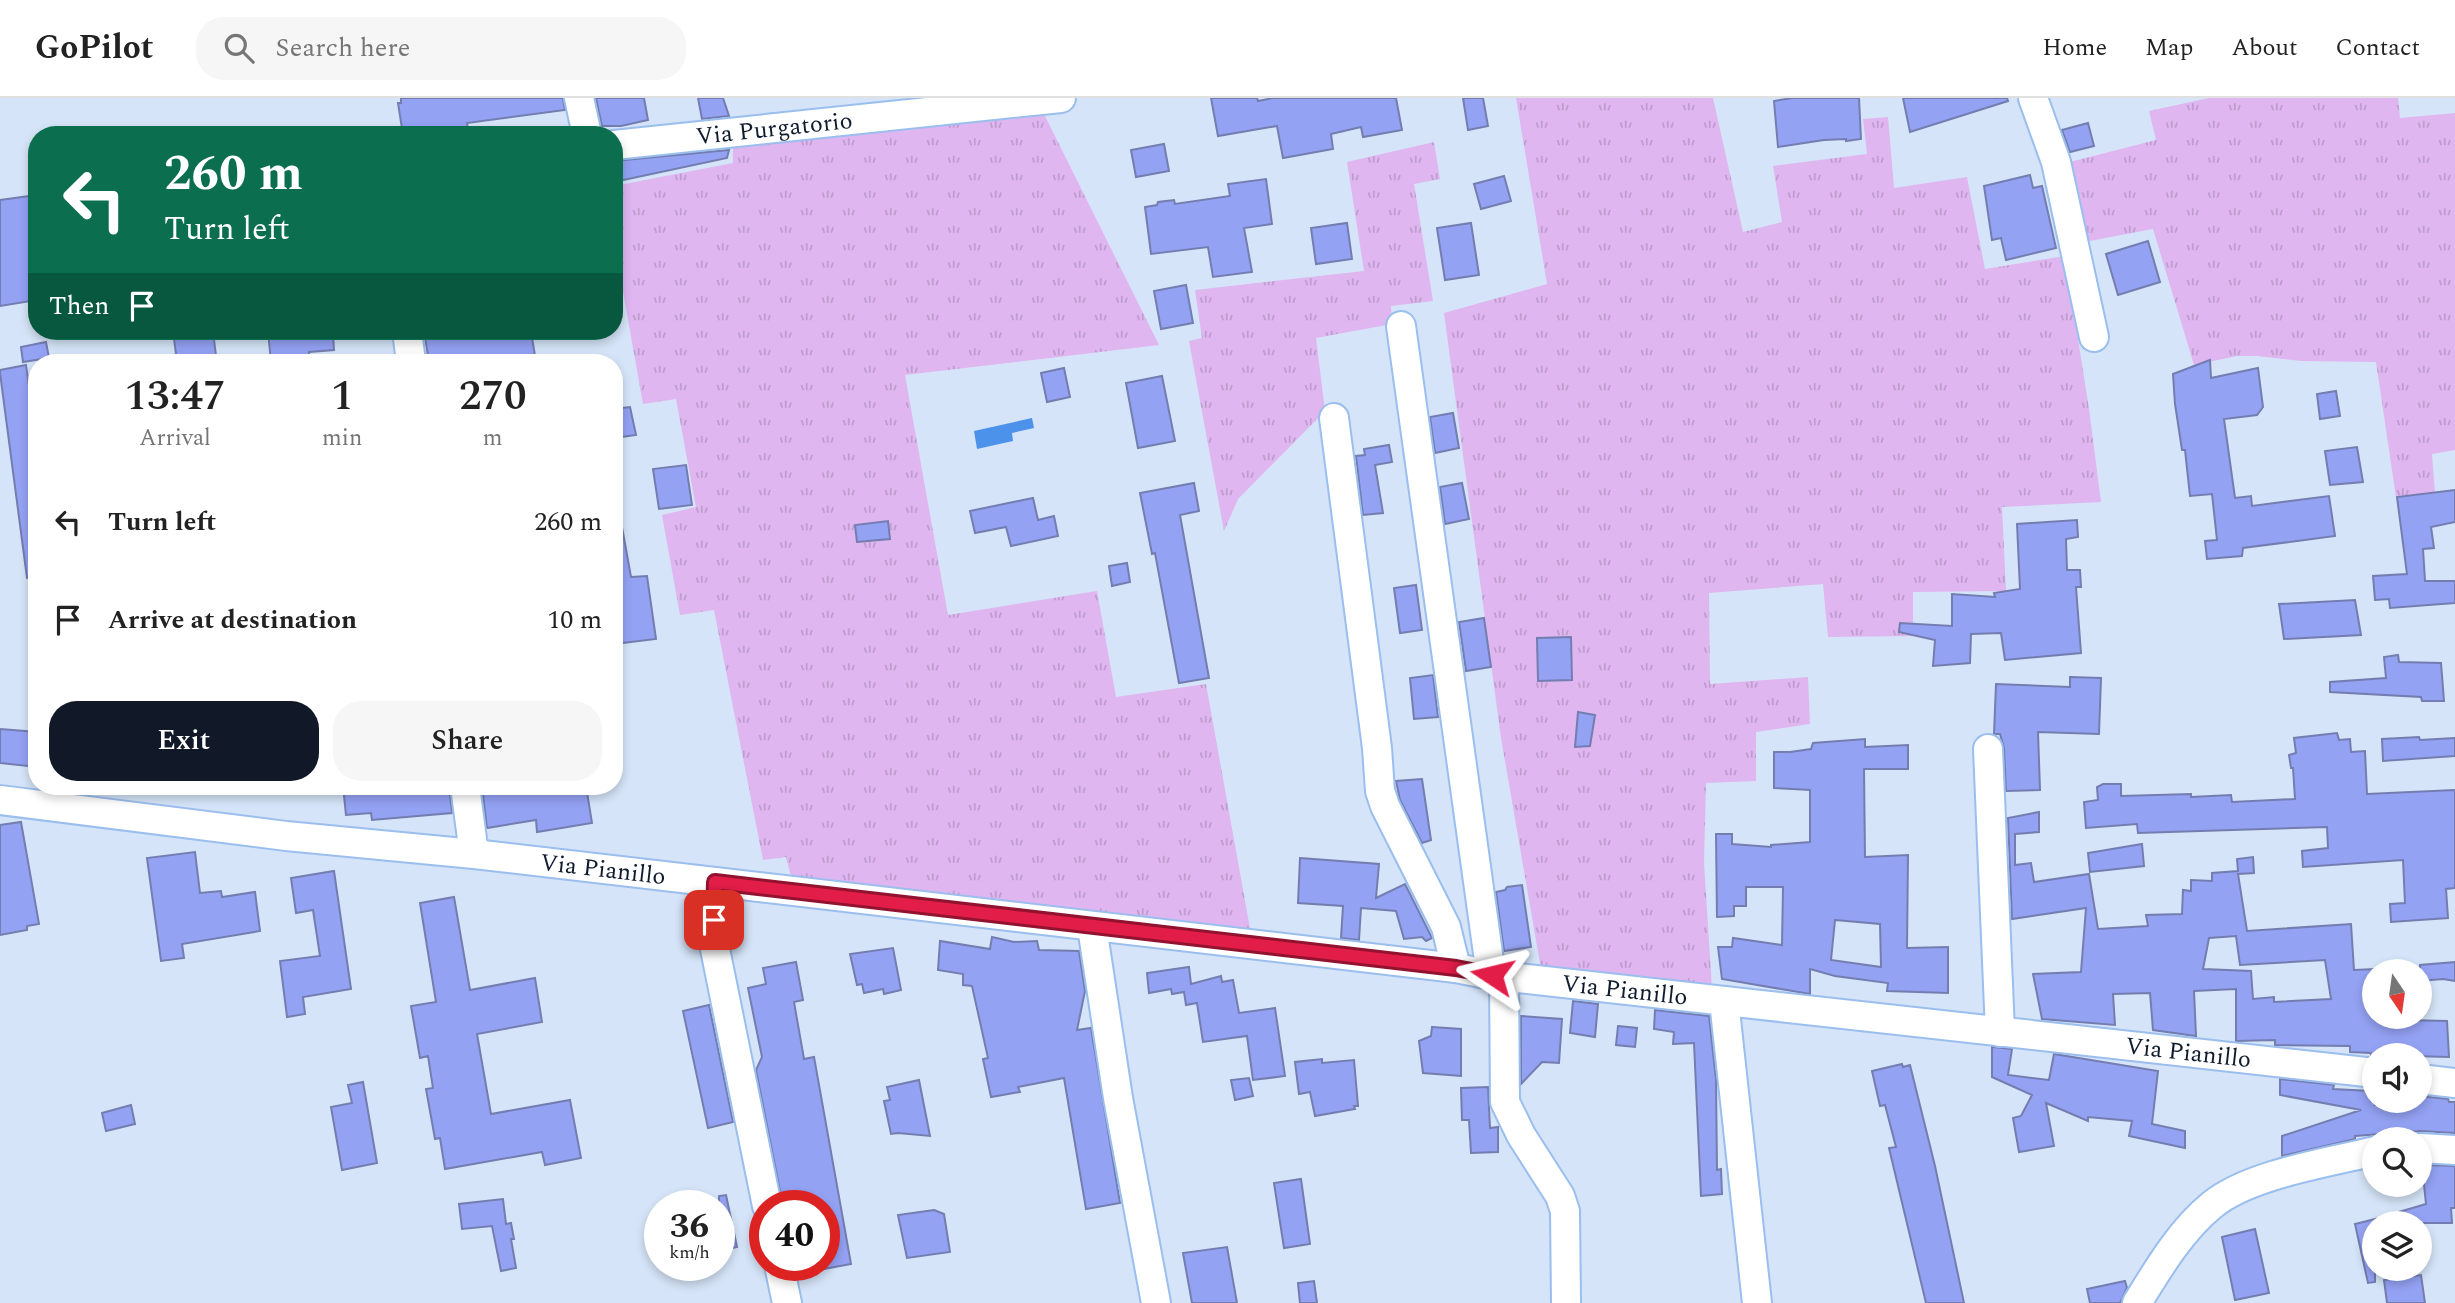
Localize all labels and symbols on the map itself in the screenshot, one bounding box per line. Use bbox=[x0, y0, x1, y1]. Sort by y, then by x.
street label: Via Purgatorio bbox=[694, 103, 854, 155]
street label: Via Pianillo bbox=[538, 845, 668, 895]
pin bbox=[684, 890, 744, 950]
position arrow bbox=[1455, 938, 1529, 1012]
north arrow bbox=[2362, 959, 2432, 1029]
street label: Via Pianillo bbox=[1560, 966, 1689, 1016]
street label: Via Pianillo bbox=[2124, 1028, 2253, 1078]
speed limit sign: 40 bbox=[749, 1190, 840, 1281]

